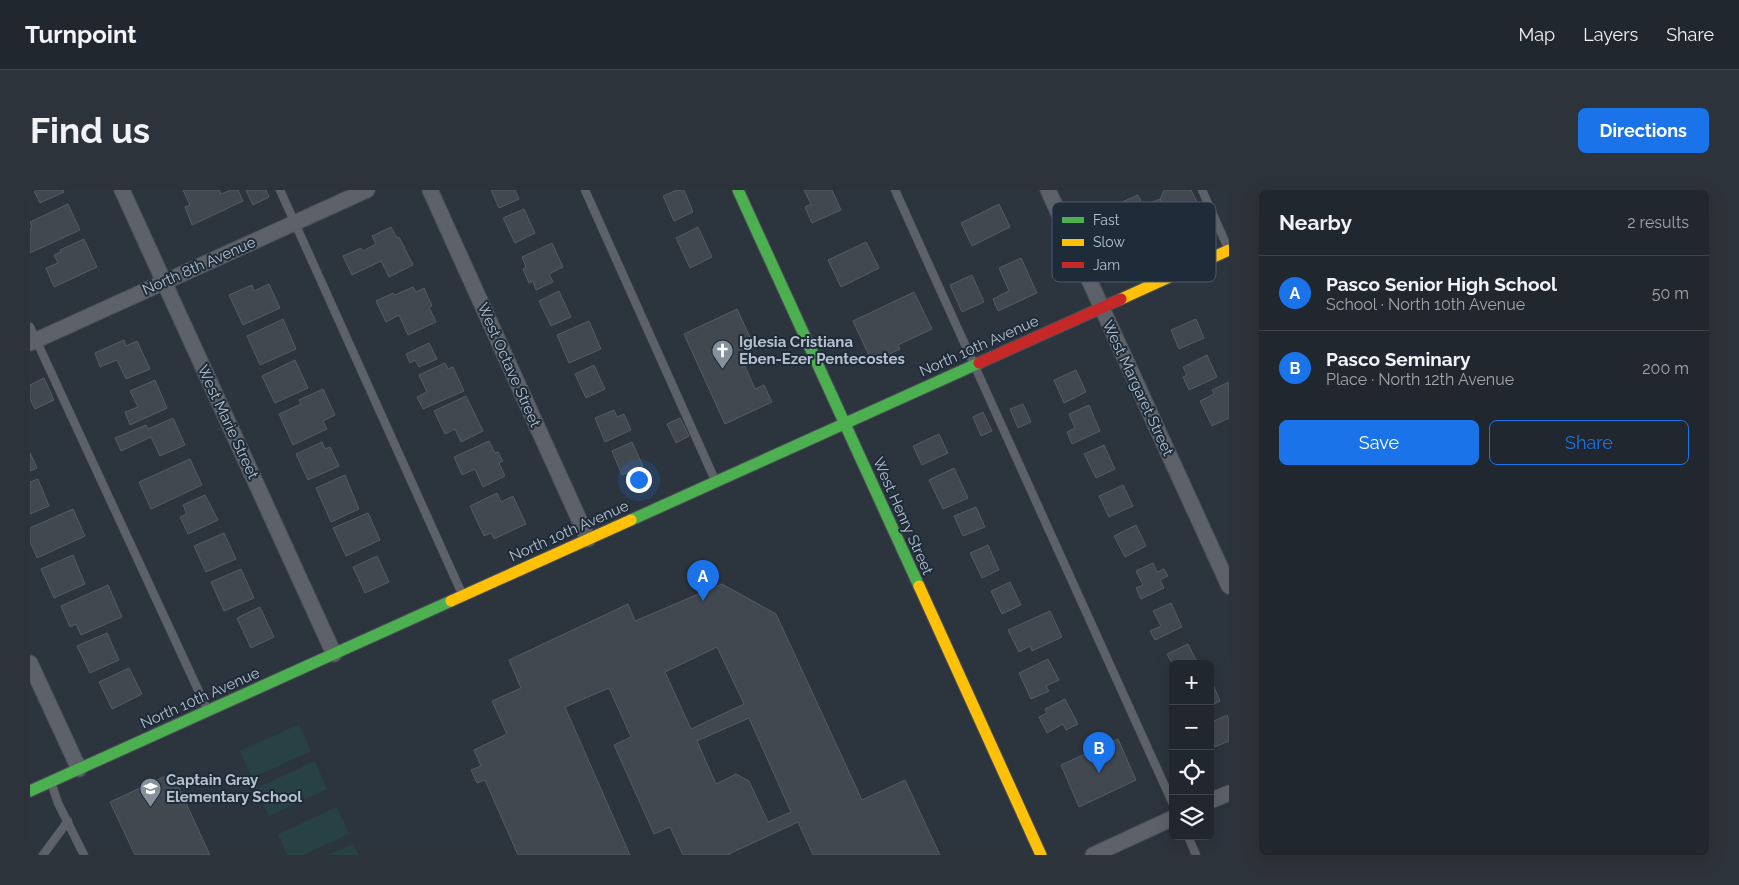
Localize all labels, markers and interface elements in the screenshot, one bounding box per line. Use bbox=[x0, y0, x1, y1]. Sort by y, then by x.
text: Turnpoint bbox=[25, 20, 137, 49]
text: Map bbox=[1519, 24, 1555, 45]
text: Layers bbox=[1583, 24, 1638, 45]
text: Share bbox=[1666, 24, 1714, 45]
button: Directions bbox=[1578, 108, 1709, 153]
text: Find us bbox=[30, 110, 150, 151]
legend bbox=[1052, 202, 1216, 282]
text: Nearby bbox=[1279, 210, 1352, 235]
text: Fast bbox=[1093, 212, 1120, 228]
text: 2 results bbox=[1627, 213, 1689, 232]
street label: North 8th Avenue bbox=[140, 233, 259, 299]
text: Slow bbox=[1093, 234, 1125, 250]
text: Jam bbox=[1093, 257, 1120, 273]
text: Pasco Senior High School bbox=[1326, 273, 1557, 295]
text: A bbox=[1290, 284, 1300, 303]
text: 50 m bbox=[1652, 284, 1689, 303]
text: School · North 10th Avenue bbox=[1326, 295, 1525, 314]
street label: West Octave Street bbox=[474, 300, 544, 430]
street label: North 10th Avenue bbox=[917, 312, 1042, 380]
street label: West Margaret Street bbox=[1099, 317, 1177, 459]
place label: Iglesia Cristiana Eben-Ezer Pentecostes bbox=[739, 333, 905, 368]
church icon: Iglesia Cristiana Eben-Ezer Pentecostes bbox=[711, 339, 735, 370]
text: Pasco Seminary bbox=[1326, 348, 1470, 370]
text: B bbox=[1290, 359, 1300, 378]
text: 200 m bbox=[1642, 359, 1689, 378]
street label: West Marie Street bbox=[194, 362, 262, 482]
text: Place · North 12th Avenue bbox=[1326, 370, 1514, 389]
button: Save bbox=[1279, 420, 1479, 465]
button: Share bbox=[1489, 420, 1689, 465]
street label: West Henry Street bbox=[869, 455, 937, 577]
your location bbox=[626, 467, 652, 493]
street label: North 10th Avenue bbox=[507, 497, 632, 565]
pin: A bbox=[687, 560, 719, 601]
map controls bbox=[1169, 660, 1214, 840]
button: + bbox=[1169, 660, 1214, 705]
street label: North 10th Avenue bbox=[138, 664, 263, 732]
button: − bbox=[1169, 705, 1214, 750]
pin: B bbox=[1083, 732, 1115, 773]
button: locate bbox=[1169, 750, 1214, 795]
place label: Captain Gray Elementary School bbox=[166, 771, 302, 806]
school or university icon: Captain Gray Elementary School bbox=[138, 777, 162, 808]
button: layers bbox=[1169, 795, 1214, 840]

